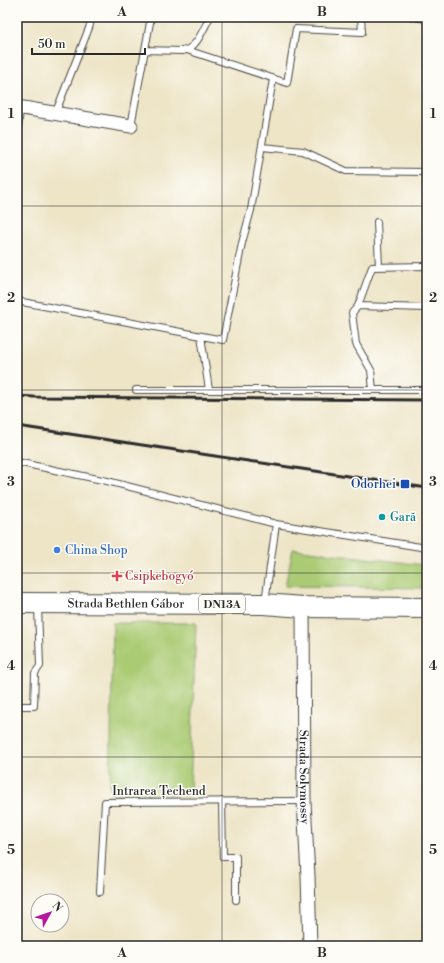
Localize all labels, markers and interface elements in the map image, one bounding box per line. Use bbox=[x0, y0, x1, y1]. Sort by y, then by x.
text: A bbox=[116, 4, 127, 20]
text: B bbox=[317, 4, 327, 20]
scale bar bbox=[32, 30, 145, 56]
text: 50 m bbox=[38, 37, 66, 52]
text: 1 bbox=[8, 106, 15, 122]
text: 1 bbox=[430, 106, 437, 122]
text: 2 bbox=[7, 290, 15, 306]
text: 2 bbox=[429, 290, 437, 306]
text: 3 bbox=[7, 474, 15, 490]
text: 3 bbox=[429, 474, 437, 490]
place label: Odorhei bbox=[351, 477, 396, 492]
marker: Odorhei bbox=[399, 478, 411, 490]
place label: Gară bbox=[390, 510, 417, 525]
marker: Gară bbox=[377, 512, 387, 522]
place label: China Shop bbox=[65, 543, 128, 558]
marker: China Shop bbox=[52, 545, 62, 555]
place label: Csipkebogyó bbox=[125, 569, 194, 584]
marker: Csipkebogyó bbox=[112, 571, 122, 581]
road number: DN13A bbox=[199, 595, 245, 613]
street label: Strada Bethlen Gábor bbox=[68, 596, 184, 612]
text: 4 bbox=[7, 658, 16, 674]
text: 4 bbox=[429, 658, 438, 674]
street label: Strada Solymossy bbox=[296, 730, 312, 825]
street label: Intrarea Țechend bbox=[112, 784, 206, 799]
text: 5 bbox=[7, 842, 15, 858]
text: 5 bbox=[429, 842, 437, 858]
north arrow bbox=[30, 893, 70, 933]
text: N bbox=[49, 899, 65, 915]
text: A bbox=[116, 945, 127, 961]
text: B bbox=[317, 945, 327, 961]

